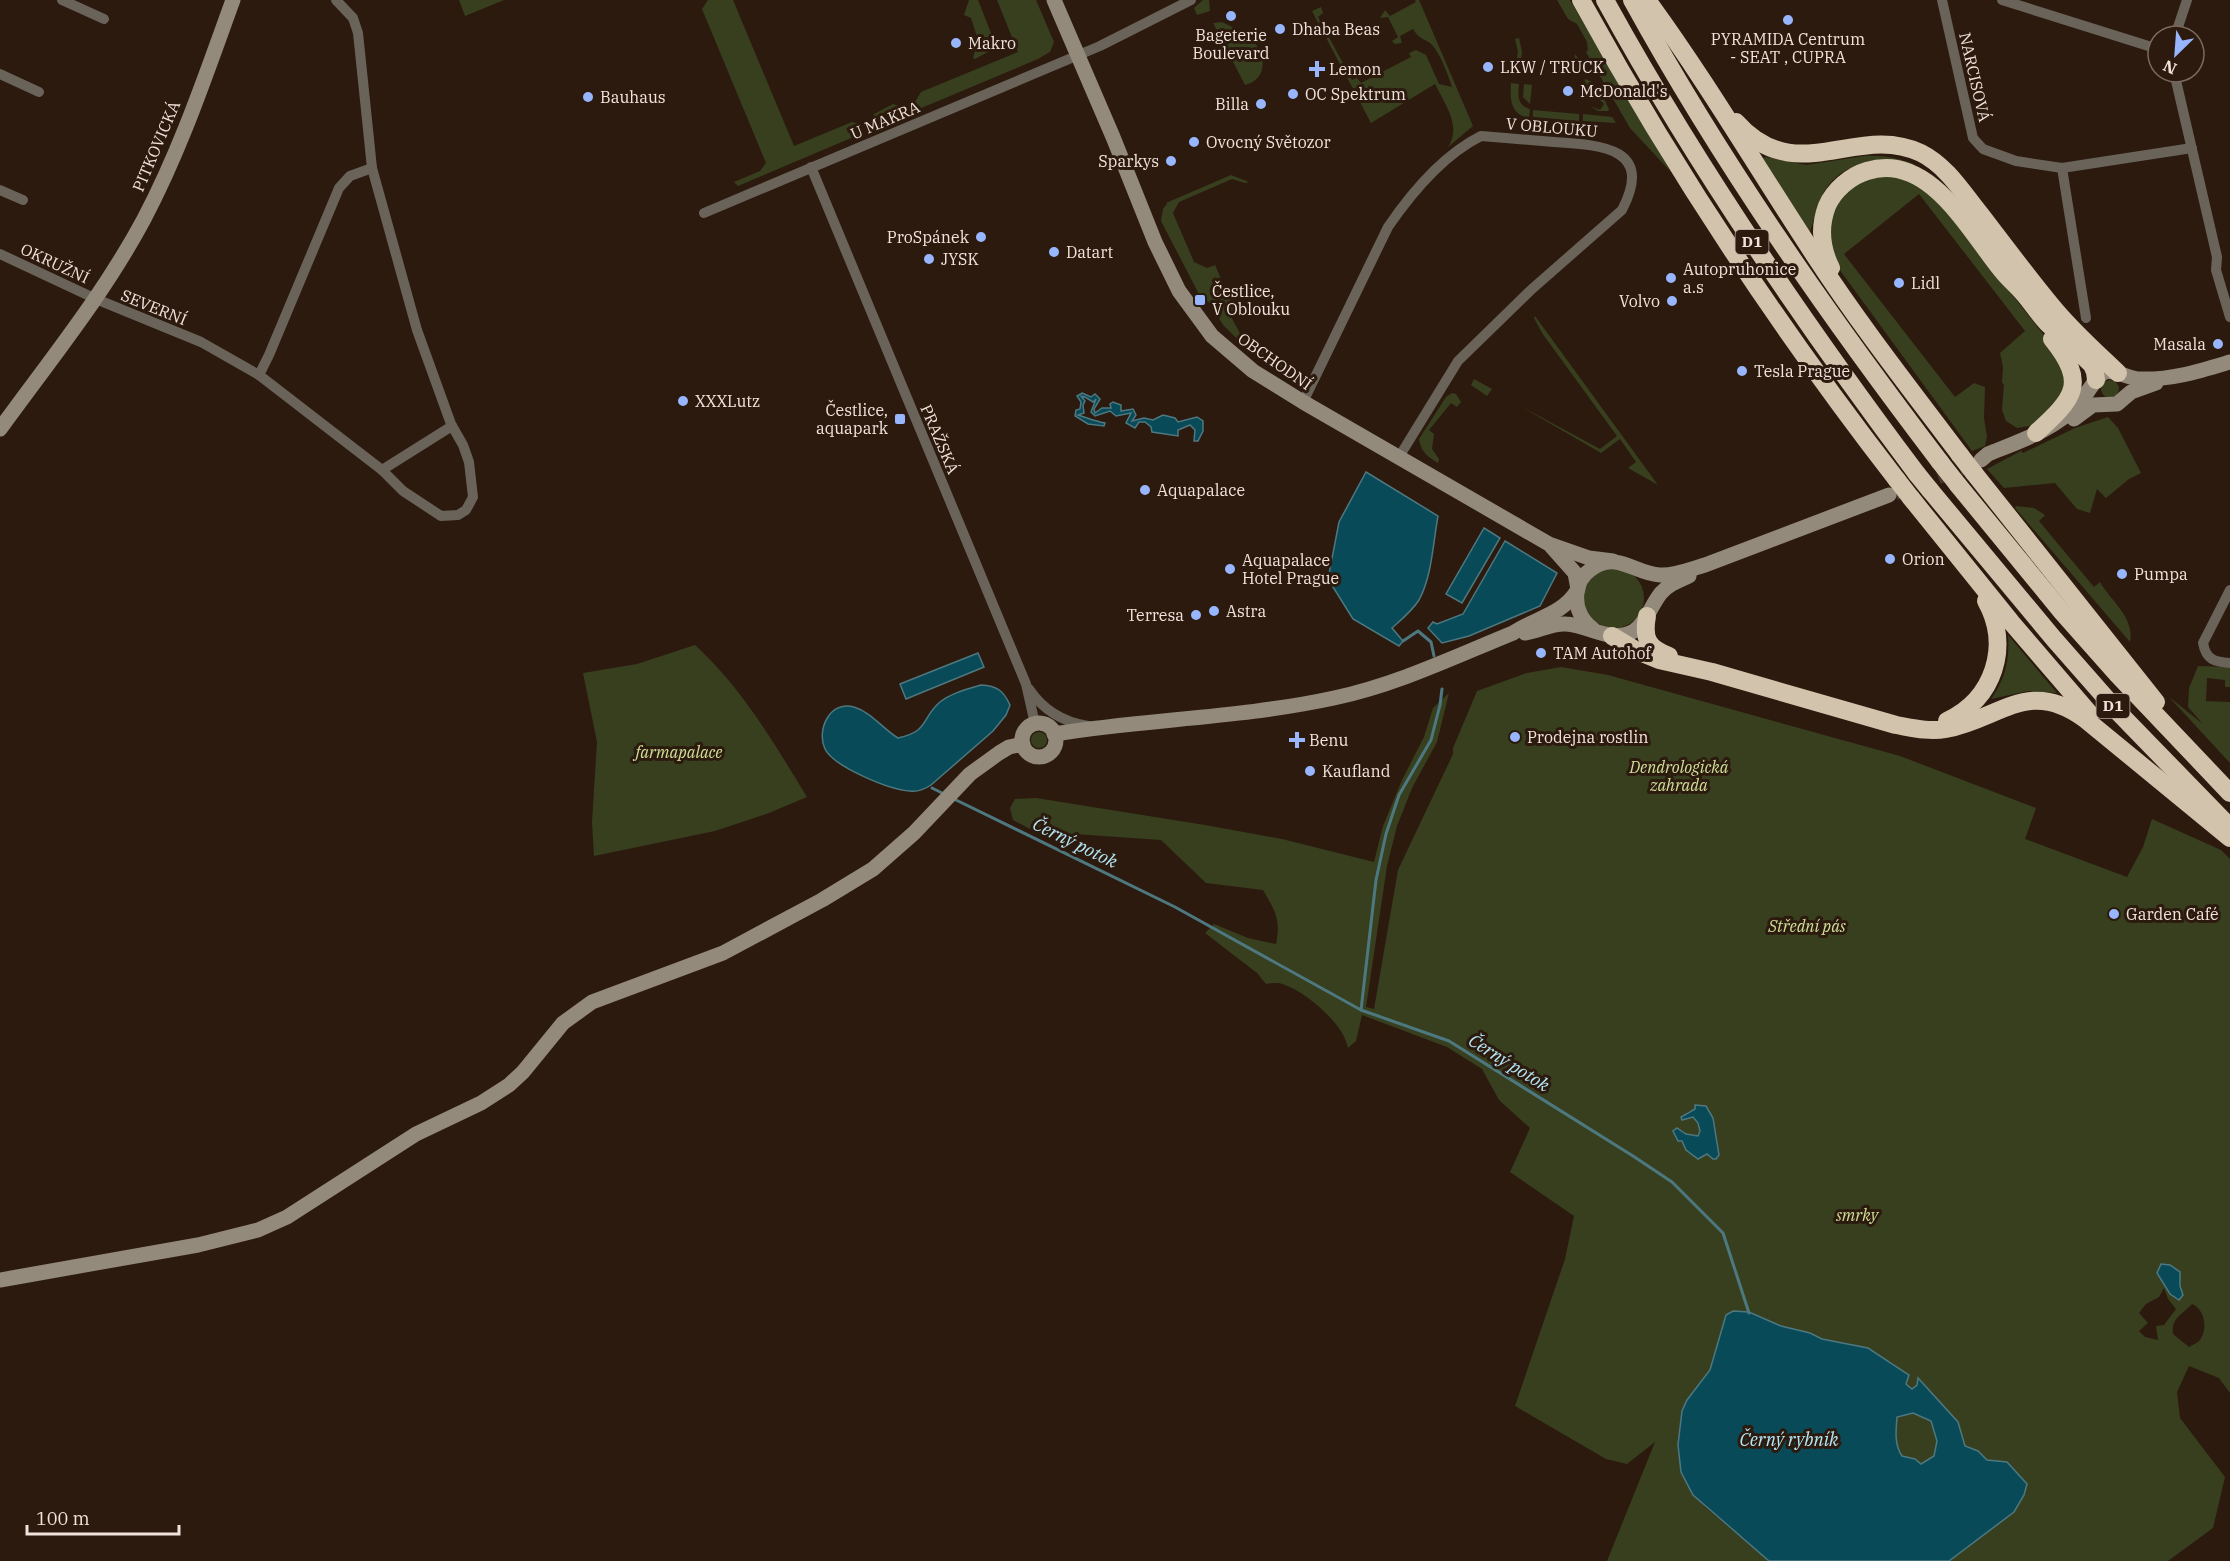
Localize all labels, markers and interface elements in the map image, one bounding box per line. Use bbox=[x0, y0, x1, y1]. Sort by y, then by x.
marker: Bageterie Boulevard bbox=[1224, 9, 1238, 23]
marker: PYRAMIDA Centrum - SEAT , CUPRA bbox=[1781, 13, 1795, 27]
place label: Dhaba Beas bbox=[1292, 19, 1380, 39]
marker: Dhaba Beas bbox=[1273, 22, 1287, 36]
north arrow bbox=[2146, 24, 2206, 84]
place label: Bageterie Boulevard bbox=[1193, 25, 1270, 63]
place label: PYRAMIDA Centrum - SEAT , CUPRA bbox=[1711, 29, 1865, 67]
street label: NARCISOVÁ bbox=[1955, 30, 1996, 124]
place label: Makro bbox=[968, 33, 1016, 53]
marker: Makro bbox=[949, 36, 963, 50]
text: N bbox=[2160, 56, 2180, 79]
place label: LKW / TRUCK bbox=[1500, 57, 1604, 77]
place label: Lemon bbox=[1329, 59, 1382, 79]
marker: LKW / TRUCK bbox=[1481, 60, 1495, 74]
marker: Lemon bbox=[1310, 62, 1324, 76]
place label: McDonald's bbox=[1580, 81, 1668, 101]
place label: OC Spektrum bbox=[1305, 84, 1406, 104]
marker: McDonald's bbox=[1561, 84, 1575, 98]
place label: Bauhaus bbox=[600, 87, 666, 107]
marker: OC Spektrum bbox=[1286, 87, 1300, 101]
marker: Bauhaus bbox=[581, 90, 595, 104]
place label: Billa bbox=[1215, 94, 1249, 114]
street label: U MAKRA bbox=[847, 96, 923, 144]
street label: PITKOVICKÁ bbox=[127, 97, 184, 194]
marker: Billa bbox=[1254, 97, 1268, 111]
street label: V OBLOUKU bbox=[1505, 113, 1599, 141]
place label: Ovocný Světozor bbox=[1206, 132, 1331, 152]
marker: Ovocný Světozor bbox=[1187, 135, 1201, 149]
place label: Sparkys bbox=[1098, 151, 1159, 171]
marker: Sparkys bbox=[1164, 154, 1178, 168]
place label: ProSpánek bbox=[887, 227, 970, 247]
marker: ProSpánek bbox=[974, 230, 988, 244]
road number: D1 bbox=[1736, 230, 1768, 254]
street label: OKRUŽNÍ bbox=[18, 238, 93, 288]
place label: Datart bbox=[1066, 242, 1114, 262]
marker: Datart bbox=[1047, 245, 1061, 259]
place label: JYSK bbox=[941, 249, 979, 269]
marker: JYSK bbox=[922, 252, 936, 266]
place label: Autopruhonice a.s bbox=[1683, 259, 1796, 297]
marker: Autopruhonice a.s bbox=[1664, 271, 1678, 285]
place label: Lidl bbox=[1911, 273, 1940, 293]
marker: Lidl bbox=[1892, 276, 1906, 290]
place label: Čestlice, V Oblouku bbox=[1212, 280, 1290, 319]
street label: SEVERNÍ bbox=[118, 284, 190, 329]
place label: Volvo bbox=[1619, 291, 1660, 311]
marker: Čestlice, V Oblouku bbox=[1193, 293, 1207, 307]
marker: Volvo bbox=[1665, 294, 1679, 308]
street label: OBCHODNÍ bbox=[1234, 327, 1316, 394]
place label: Masala bbox=[2153, 334, 2206, 354]
marker: Masala bbox=[2211, 337, 2225, 351]
place label: Tesla Prague bbox=[1754, 361, 1850, 381]
marker: Tesla Prague bbox=[1735, 364, 1749, 378]
place label: XXXLutz bbox=[695, 391, 760, 411]
marker: XXXLutz bbox=[676, 394, 690, 408]
place label: Čestlice, aquapark bbox=[816, 399, 889, 438]
street label: PRAŽSKÁ bbox=[916, 401, 965, 477]
marker: Čestlice, aquapark bbox=[893, 412, 907, 426]
place label: Aquapalace bbox=[1157, 480, 1245, 500]
marker: Aquapalace bbox=[1138, 483, 1152, 497]
place label: Orion bbox=[1902, 549, 1945, 569]
place label: Aquapalace Hotel Prague bbox=[1242, 550, 1339, 588]
marker: Orion bbox=[1883, 552, 1897, 566]
marker: Aquapalace Hotel Prague bbox=[1223, 562, 1237, 576]
place label: Pumpa bbox=[2134, 564, 2188, 584]
marker: Pumpa bbox=[2115, 567, 2129, 581]
place label: Astra bbox=[1226, 601, 1266, 621]
marker: Astra bbox=[1207, 604, 1221, 618]
place label: Terresa bbox=[1126, 605, 1184, 625]
marker: Terresa bbox=[1189, 608, 1203, 622]
place label: TAM Autohof bbox=[1553, 643, 1652, 663]
marker: TAM Autohof bbox=[1534, 646, 1548, 660]
road number: D1 bbox=[2096, 694, 2130, 718]
place label: Prodejna rostlin bbox=[1527, 727, 1648, 747]
place label: Benu bbox=[1309, 730, 1349, 750]
marker: Prodejna rostlin bbox=[1508, 730, 1522, 744]
marker: Benu bbox=[1290, 733, 1304, 747]
park label: farmapalace bbox=[633, 742, 722, 762]
park label: Dendrologická zahrada bbox=[1628, 757, 1729, 795]
place label: Kaufland bbox=[1322, 761, 1391, 781]
marker: Kaufland bbox=[1303, 764, 1317, 778]
water label: Černý potok bbox=[1029, 811, 1122, 873]
place label: Garden Café bbox=[2126, 904, 2219, 924]
marker: Garden Café bbox=[2107, 907, 2121, 921]
park label: Střední pás bbox=[1767, 916, 1846, 936]
water label: Černý potok bbox=[1464, 1028, 1555, 1097]
park label: smrky bbox=[1836, 1205, 1880, 1225]
water label: Černý rybník bbox=[1739, 1427, 1839, 1451]
scale bar bbox=[27, 1498, 178, 1536]
text: 100 m bbox=[36, 1507, 90, 1530]

